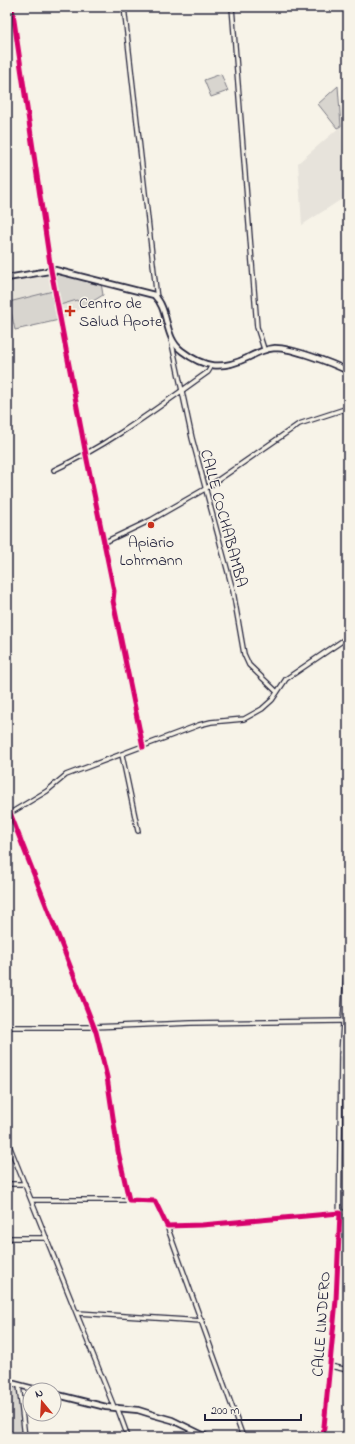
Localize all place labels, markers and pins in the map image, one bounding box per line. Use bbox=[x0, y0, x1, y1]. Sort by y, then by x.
place label: Centro de Salud Apote bbox=[79, 292, 163, 334]
marker: Centro de Salud Apote bbox=[64, 305, 76, 317]
marker: Apiario Lohrmann bbox=[146, 520, 156, 530]
place label: Apiario Lohrmann bbox=[119, 531, 183, 573]

